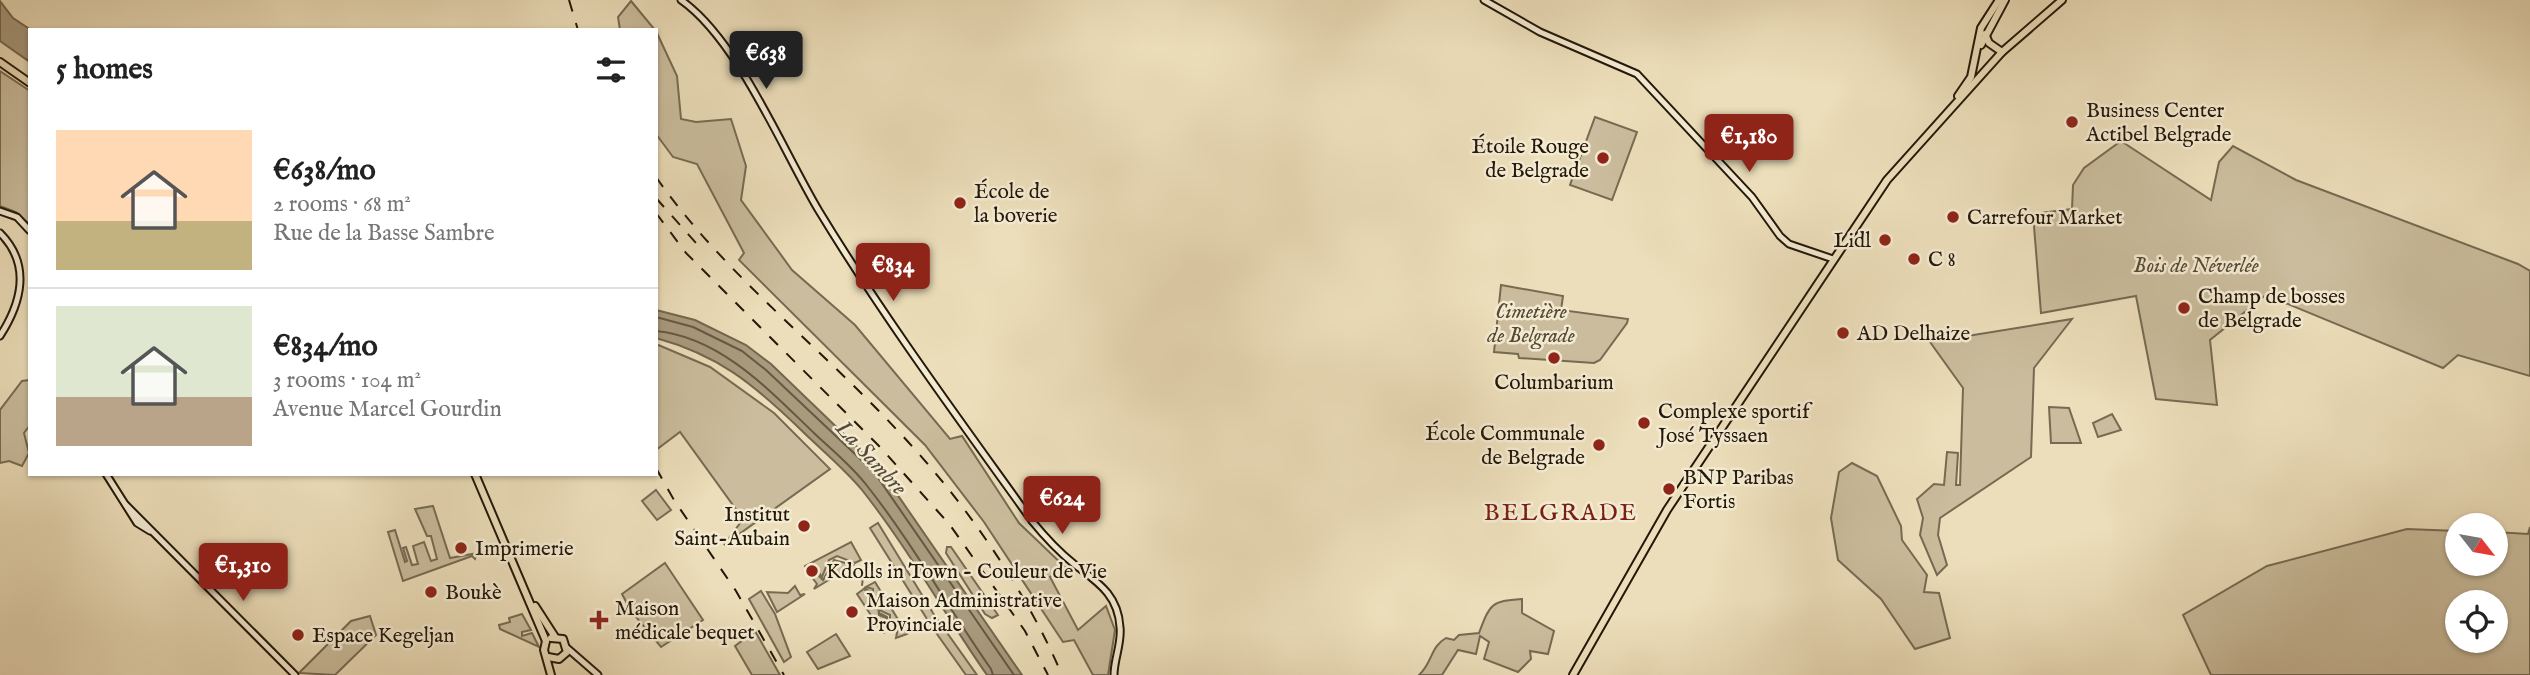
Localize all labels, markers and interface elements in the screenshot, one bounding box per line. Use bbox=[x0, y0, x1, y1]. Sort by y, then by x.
pin: €638 bbox=[725, 32, 807, 91]
text: €638 bbox=[746, 39, 786, 68]
text: 5 homes bbox=[56, 51, 153, 89]
icon: filters bbox=[592, 51, 630, 89]
place label: Business Center Actibel Belgrade bbox=[2085, 98, 2232, 149]
pin: €1,180 bbox=[1692, 114, 1806, 174]
marker: Business Center Actibel Belgrade bbox=[2064, 114, 2080, 130]
text: €1,180 bbox=[1720, 122, 1778, 151]
place label: Étoile Rouge de Belgrade bbox=[1472, 133, 1589, 185]
marker: Étoile Rouge de Belgrade bbox=[1595, 150, 1611, 166]
text: €638/mo bbox=[273, 152, 376, 190]
icon: home bbox=[112, 158, 196, 242]
place label: École de la boverie bbox=[974, 178, 1058, 230]
text: 2 rooms · 68 m² bbox=[273, 190, 411, 219]
marker: École de la boverie bbox=[952, 195, 968, 211]
place label: Carrefour Market bbox=[1967, 205, 2122, 232]
marker: Carrefour Market bbox=[1945, 209, 1961, 225]
text: Rue de la Basse Sambre bbox=[273, 219, 495, 248]
place label: Lidl bbox=[1834, 228, 1871, 255]
marker: Lidl bbox=[1877, 232, 1893, 248]
pin: €834 bbox=[852, 244, 934, 303]
place label: C 8 bbox=[1928, 247, 1956, 274]
text: €834 bbox=[872, 251, 914, 280]
marker: C 8 bbox=[1906, 251, 1922, 267]
park label: Bois de Néverlée bbox=[2133, 253, 2259, 280]
place label: Champ de bosses de Belgrade bbox=[2198, 284, 2345, 335]
park label: Cimetière de Belgrade bbox=[1486, 299, 1575, 350]
marker: Champ de bosses de Belgrade bbox=[2176, 300, 2192, 316]
place label: AD Delhaize bbox=[1856, 321, 1970, 348]
marker: AD Delhaize bbox=[1835, 325, 1851, 341]
text: €834/mo bbox=[273, 328, 378, 366]
icon: home bbox=[112, 334, 196, 418]
marker: Columbarium bbox=[1546, 350, 1562, 366]
text: 3 rooms · 104 m² bbox=[273, 366, 421, 395]
place label: Columbarium bbox=[1494, 370, 1614, 397]
text: Avenue Marcel Gourdin bbox=[273, 395, 502, 424]
place label: Complexe sportif José Tyssaen bbox=[1656, 399, 1813, 450]
water label: La Sambre bbox=[828, 414, 913, 502]
marker: Complexe sportif José Tyssaen bbox=[1636, 415, 1652, 431]
place label: École Communale de Belgrade bbox=[1425, 420, 1585, 472]
marker: École Communale de Belgrade bbox=[1591, 437, 1607, 453]
place label: BNP Paribas Fortis bbox=[1683, 465, 1794, 516]
pin: €624 bbox=[1021, 476, 1103, 536]
marker: BNP Paribas Fortis bbox=[1661, 481, 1677, 497]
text: €624 bbox=[1039, 484, 1085, 513]
district label: BELGRADE bbox=[1484, 498, 1638, 529]
place label: Institut Saint-Aubain bbox=[674, 502, 790, 553]
north arrow bbox=[2445, 513, 2508, 576]
map controls bbox=[2445, 513, 2508, 653]
marker: Institut Saint-Aubain bbox=[796, 518, 812, 534]
place label: Imprimerie bbox=[475, 536, 574, 563]
marker: Imprimerie bbox=[453, 540, 469, 556]
pin: €1,310 bbox=[186, 544, 300, 603]
text: €1,310 bbox=[215, 551, 271, 580]
place label: Kdolls in Town - Couleur de Vie bbox=[826, 559, 1107, 586]
marker: Kdolls in Town - Couleur de Vie bbox=[804, 563, 820, 579]
place label: Boukè bbox=[445, 580, 502, 607]
marker: Boukè bbox=[423, 584, 439, 600]
place label: Maison Administrative Provinciale bbox=[866, 588, 1062, 639]
button: locate bbox=[2445, 590, 2508, 653]
place label: Maison médicale bequet bbox=[615, 596, 754, 647]
marker: Maison Administrative Provinciale bbox=[844, 604, 860, 620]
marker: Maison médicale bequet bbox=[589, 610, 609, 630]
place label: Espace Kegeljan bbox=[312, 623, 454, 650]
marker: Espace Kegeljan bbox=[290, 627, 306, 643]

